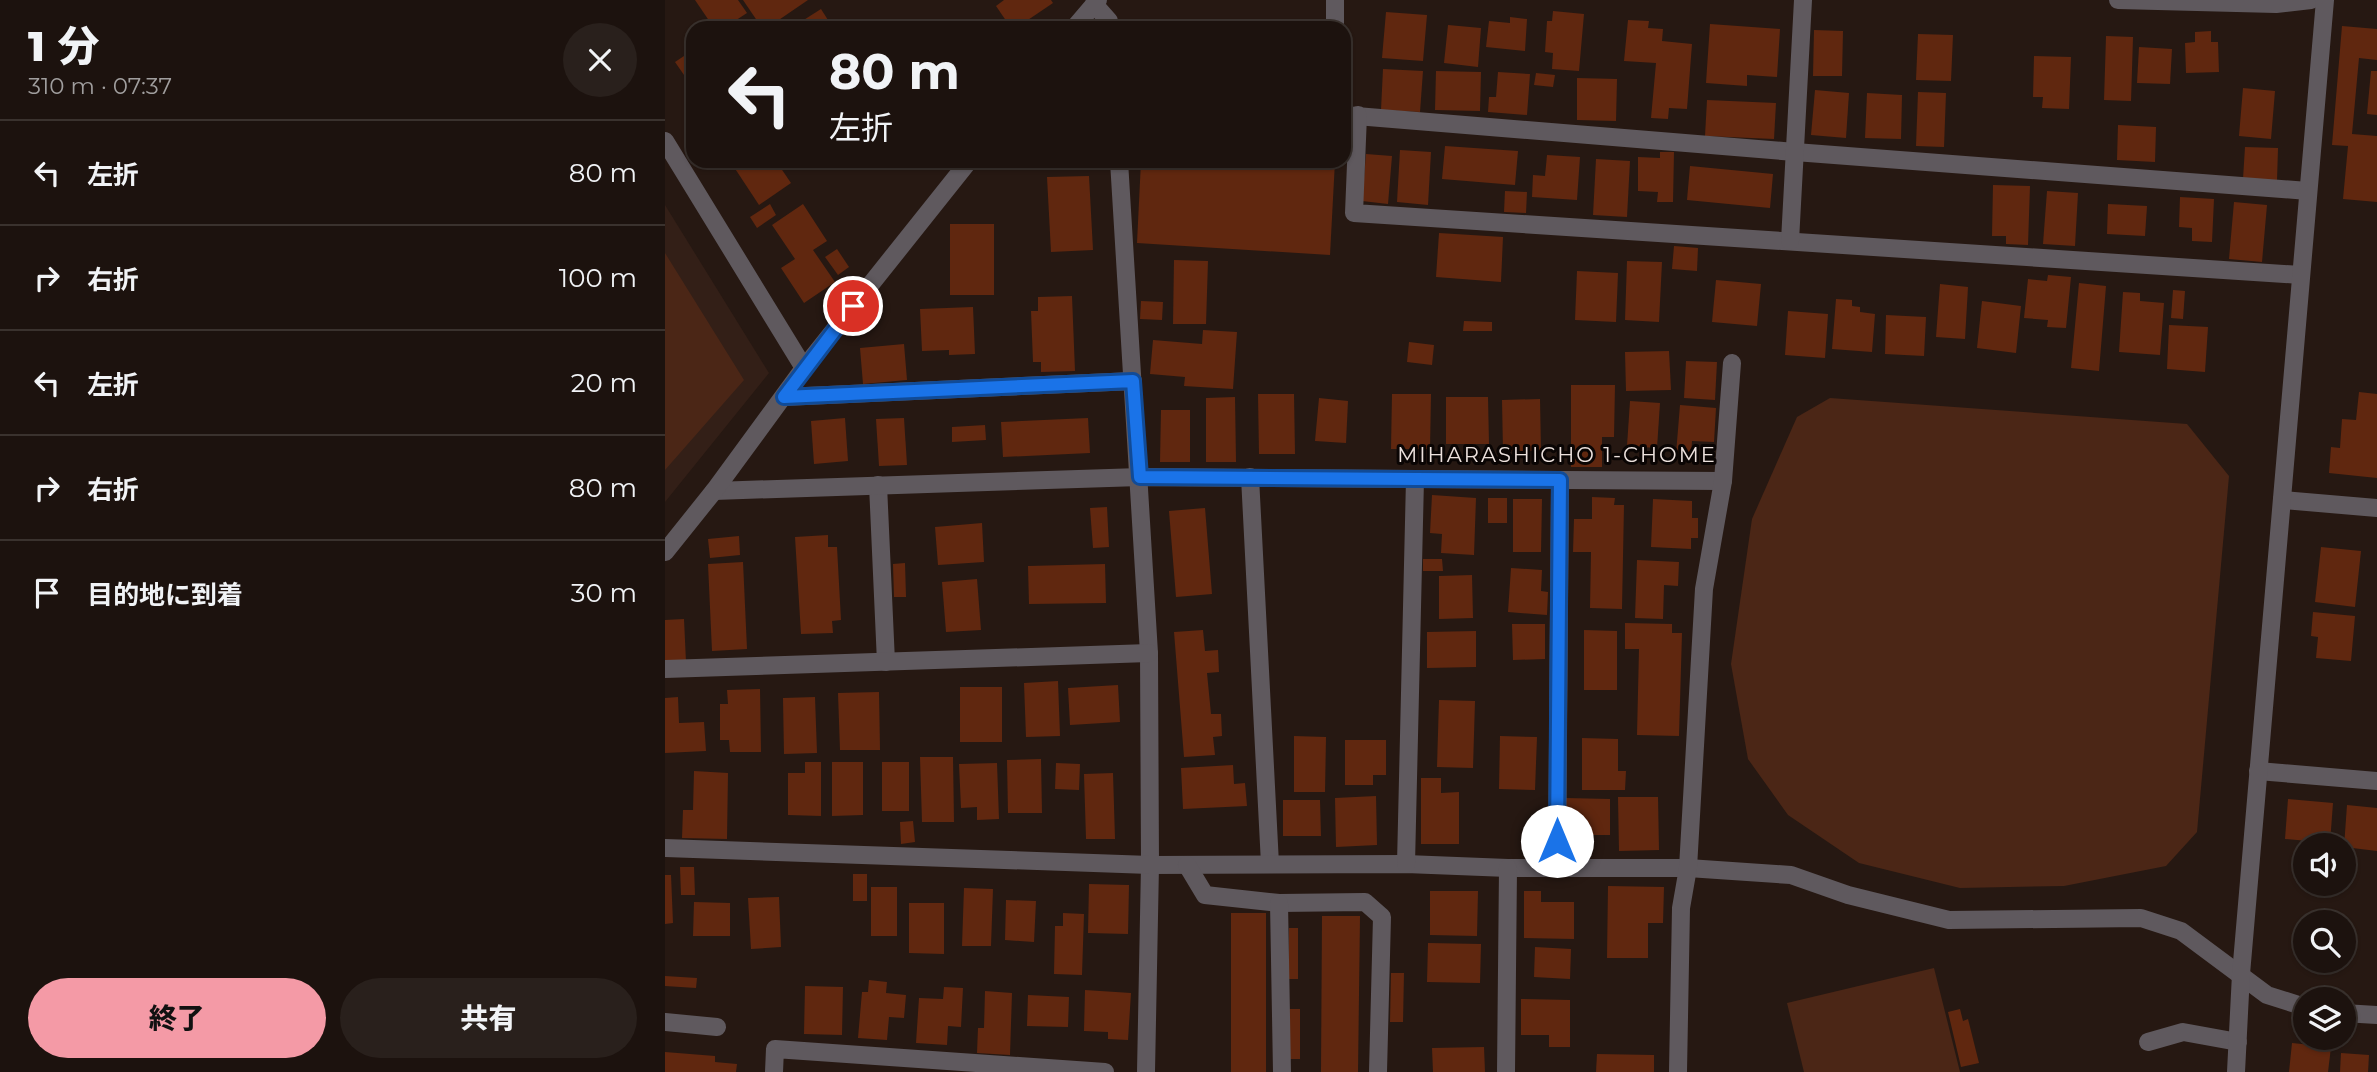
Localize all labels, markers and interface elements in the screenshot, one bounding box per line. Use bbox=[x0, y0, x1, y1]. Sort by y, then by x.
text: 1 分 bbox=[28, 20, 99, 72]
button: close bbox=[563, 23, 637, 97]
text: 80 m bbox=[829, 42, 960, 101]
icon: left bbox=[714, 49, 805, 140]
text: 310 m · 07:37 bbox=[28, 72, 172, 100]
text: 左折 bbox=[829, 108, 893, 147]
icon: left bbox=[28, 154, 66, 192]
text: 80 m bbox=[569, 157, 637, 189]
text: 左折 bbox=[87, 159, 139, 191]
icon: right bbox=[28, 259, 66, 297]
text: 100 m bbox=[559, 262, 637, 294]
text: 右折 bbox=[87, 264, 139, 296]
pin bbox=[823, 276, 883, 336]
icon: arrive bbox=[834, 287, 872, 325]
icon: left bbox=[28, 364, 66, 402]
text: 20 m bbox=[571, 367, 637, 399]
text: 左折 bbox=[87, 369, 139, 401]
district label: MIHARASHICHO 1-CHOME bbox=[1397, 442, 1717, 467]
icon: right bbox=[28, 469, 66, 507]
text: 80 m bbox=[569, 472, 637, 504]
text: 右折 bbox=[87, 474, 139, 506]
icon: arrive bbox=[28, 574, 66, 612]
text: 30 m bbox=[571, 577, 637, 609]
text: 目的地に到着 bbox=[87, 579, 243, 611]
position arrow bbox=[1520, 804, 1594, 878]
map controls bbox=[2293, 833, 2356, 1050]
button: sound bbox=[2293, 833, 2356, 896]
button: search bbox=[2293, 910, 2356, 973]
button: 終了 bbox=[28, 978, 326, 1058]
button: 共有 bbox=[340, 978, 637, 1058]
button: layers bbox=[2293, 987, 2356, 1050]

